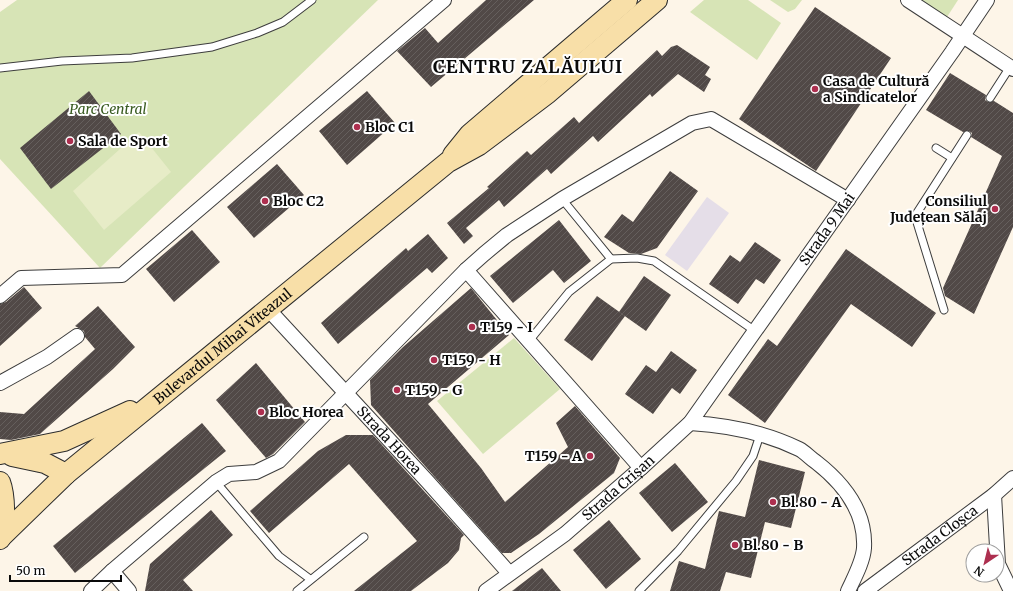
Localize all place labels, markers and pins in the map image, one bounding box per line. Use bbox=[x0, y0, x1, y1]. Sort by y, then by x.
place label: Casa de Cultură a Sindicatelor bbox=[823, 72, 929, 106]
marker: Casa de Cultură a Sindicatelor bbox=[810, 84, 820, 94]
place label: Bloc C1 bbox=[365, 118, 415, 136]
marker: Bloc C1 bbox=[352, 122, 362, 132]
place label: Sala de Sport bbox=[78, 132, 168, 150]
marker: Sala de Sport bbox=[65, 136, 75, 146]
place label: Bloc C2 bbox=[273, 192, 324, 210]
place label: Consiliul Județean Sălaj bbox=[889, 192, 987, 226]
marker: Bloc C2 bbox=[260, 196, 270, 206]
marker: Consiliul Județean Sălaj bbox=[990, 204, 1000, 214]
place label: T159 - I bbox=[480, 318, 533, 336]
marker: T159 - I bbox=[467, 322, 477, 332]
place label: T159 - H bbox=[442, 351, 501, 369]
marker: T159 - H bbox=[429, 355, 439, 365]
place label: T159 - G bbox=[405, 381, 463, 399]
marker: T159 - G bbox=[392, 385, 402, 395]
place label: Bloc Horea bbox=[269, 403, 344, 421]
marker: Bloc Horea bbox=[256, 407, 266, 417]
place label: T159 - A bbox=[525, 447, 583, 465]
marker: T159 - A bbox=[585, 451, 595, 461]
place label: Bl.80 - A bbox=[781, 493, 842, 511]
marker: Bl.80 - A bbox=[768, 497, 778, 507]
place label: Bl.80 - B bbox=[743, 536, 803, 554]
marker: Bl.80 - B bbox=[730, 540, 740, 550]

